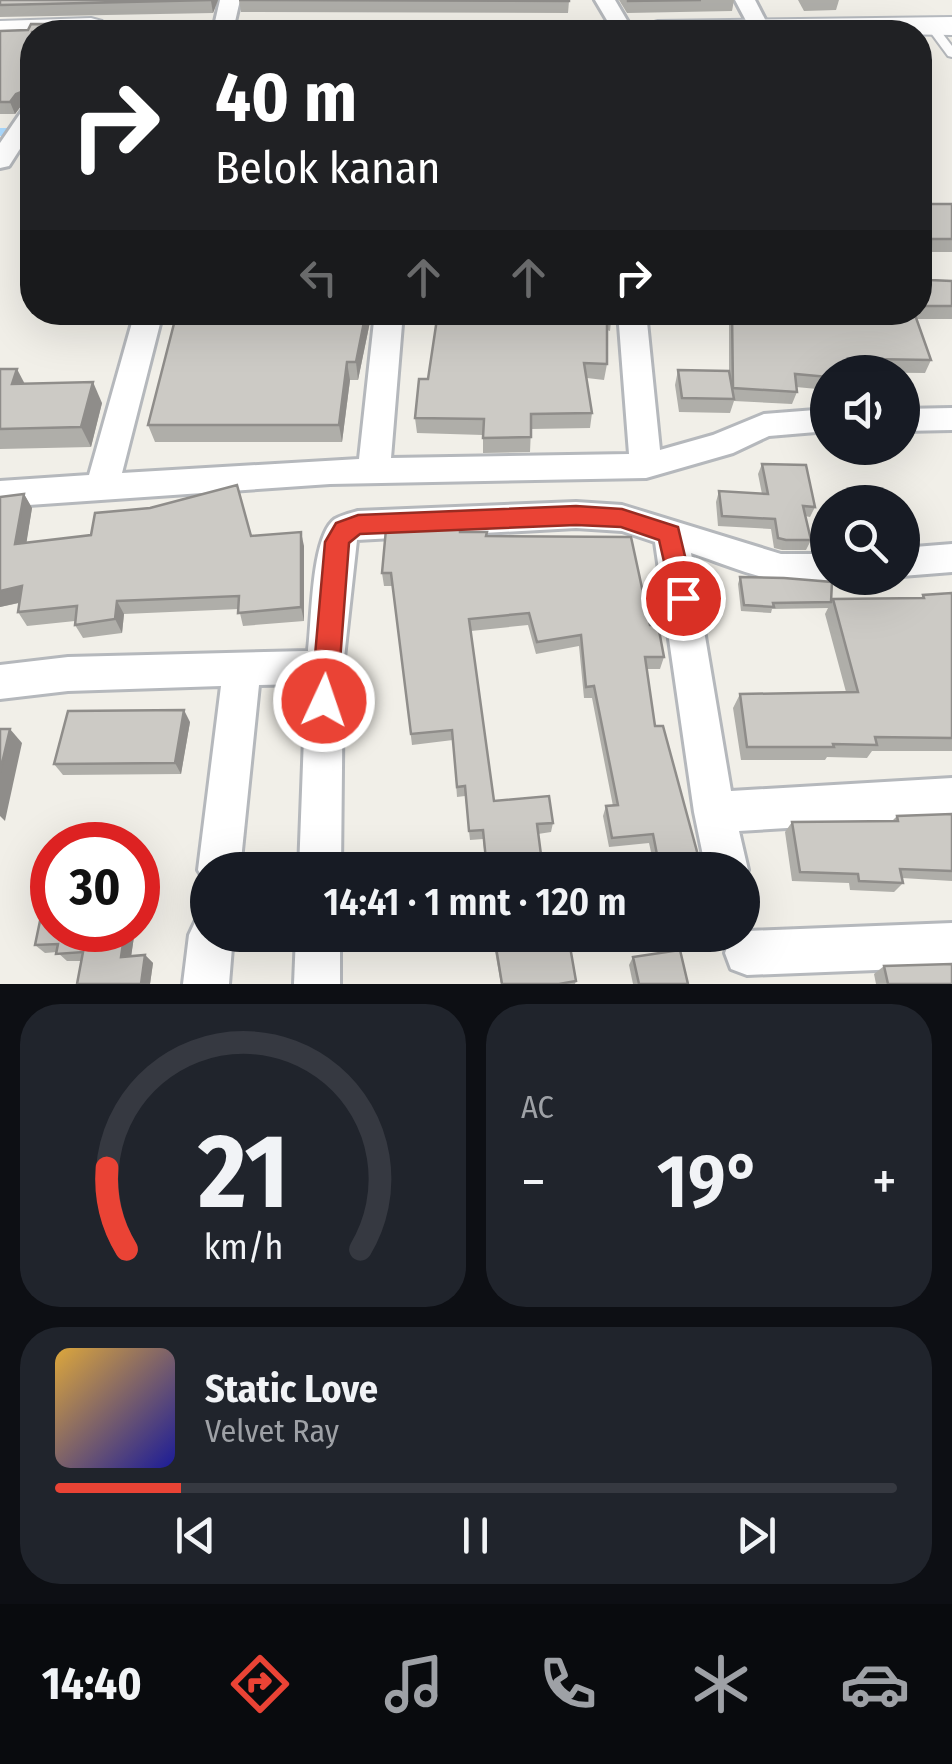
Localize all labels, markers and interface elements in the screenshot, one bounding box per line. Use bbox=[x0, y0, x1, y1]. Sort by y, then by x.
text: 40 m bbox=[215, 56, 357, 140]
icon: right bbox=[50, 60, 180, 190]
text: Belok kanan bbox=[215, 141, 441, 195]
icon: left bbox=[291, 250, 346, 305]
icon: ahead bbox=[396, 250, 451, 305]
icon: ahead bbox=[501, 250, 556, 305]
icon: right bbox=[606, 250, 661, 305]
map controls bbox=[810, 355, 920, 595]
button: sound bbox=[810, 355, 920, 465]
button: search bbox=[810, 485, 920, 595]
pin bbox=[641, 556, 726, 641]
icon: arrive bbox=[656, 571, 711, 626]
position arrow bbox=[272, 649, 376, 753]
speed limit sign: 30 bbox=[30, 822, 160, 952]
text: 14:41 · 1 mnt · 120 m bbox=[323, 879, 627, 925]
text: AC bbox=[521, 1088, 554, 1126]
text: 21 bbox=[197, 1110, 288, 1235]
text: 19° bbox=[657, 1137, 761, 1227]
text: − bbox=[521, 1149, 546, 1215]
text: + bbox=[872, 1149, 897, 1215]
text: km/h bbox=[203, 1226, 283, 1268]
text: Static Love bbox=[205, 1366, 378, 1412]
text: Velvet Ray bbox=[205, 1412, 339, 1450]
icon: previous bbox=[168, 1508, 223, 1563]
icon: pause bbox=[448, 1508, 503, 1563]
icon: next bbox=[729, 1508, 784, 1563]
icon: directions bbox=[225, 1649, 295, 1719]
icon: music bbox=[379, 1649, 449, 1719]
icon: phone bbox=[533, 1649, 603, 1719]
icon: climate bbox=[686, 1649, 756, 1719]
icon: car bbox=[840, 1649, 910, 1719]
text: 14:40 bbox=[42, 1657, 142, 1711]

